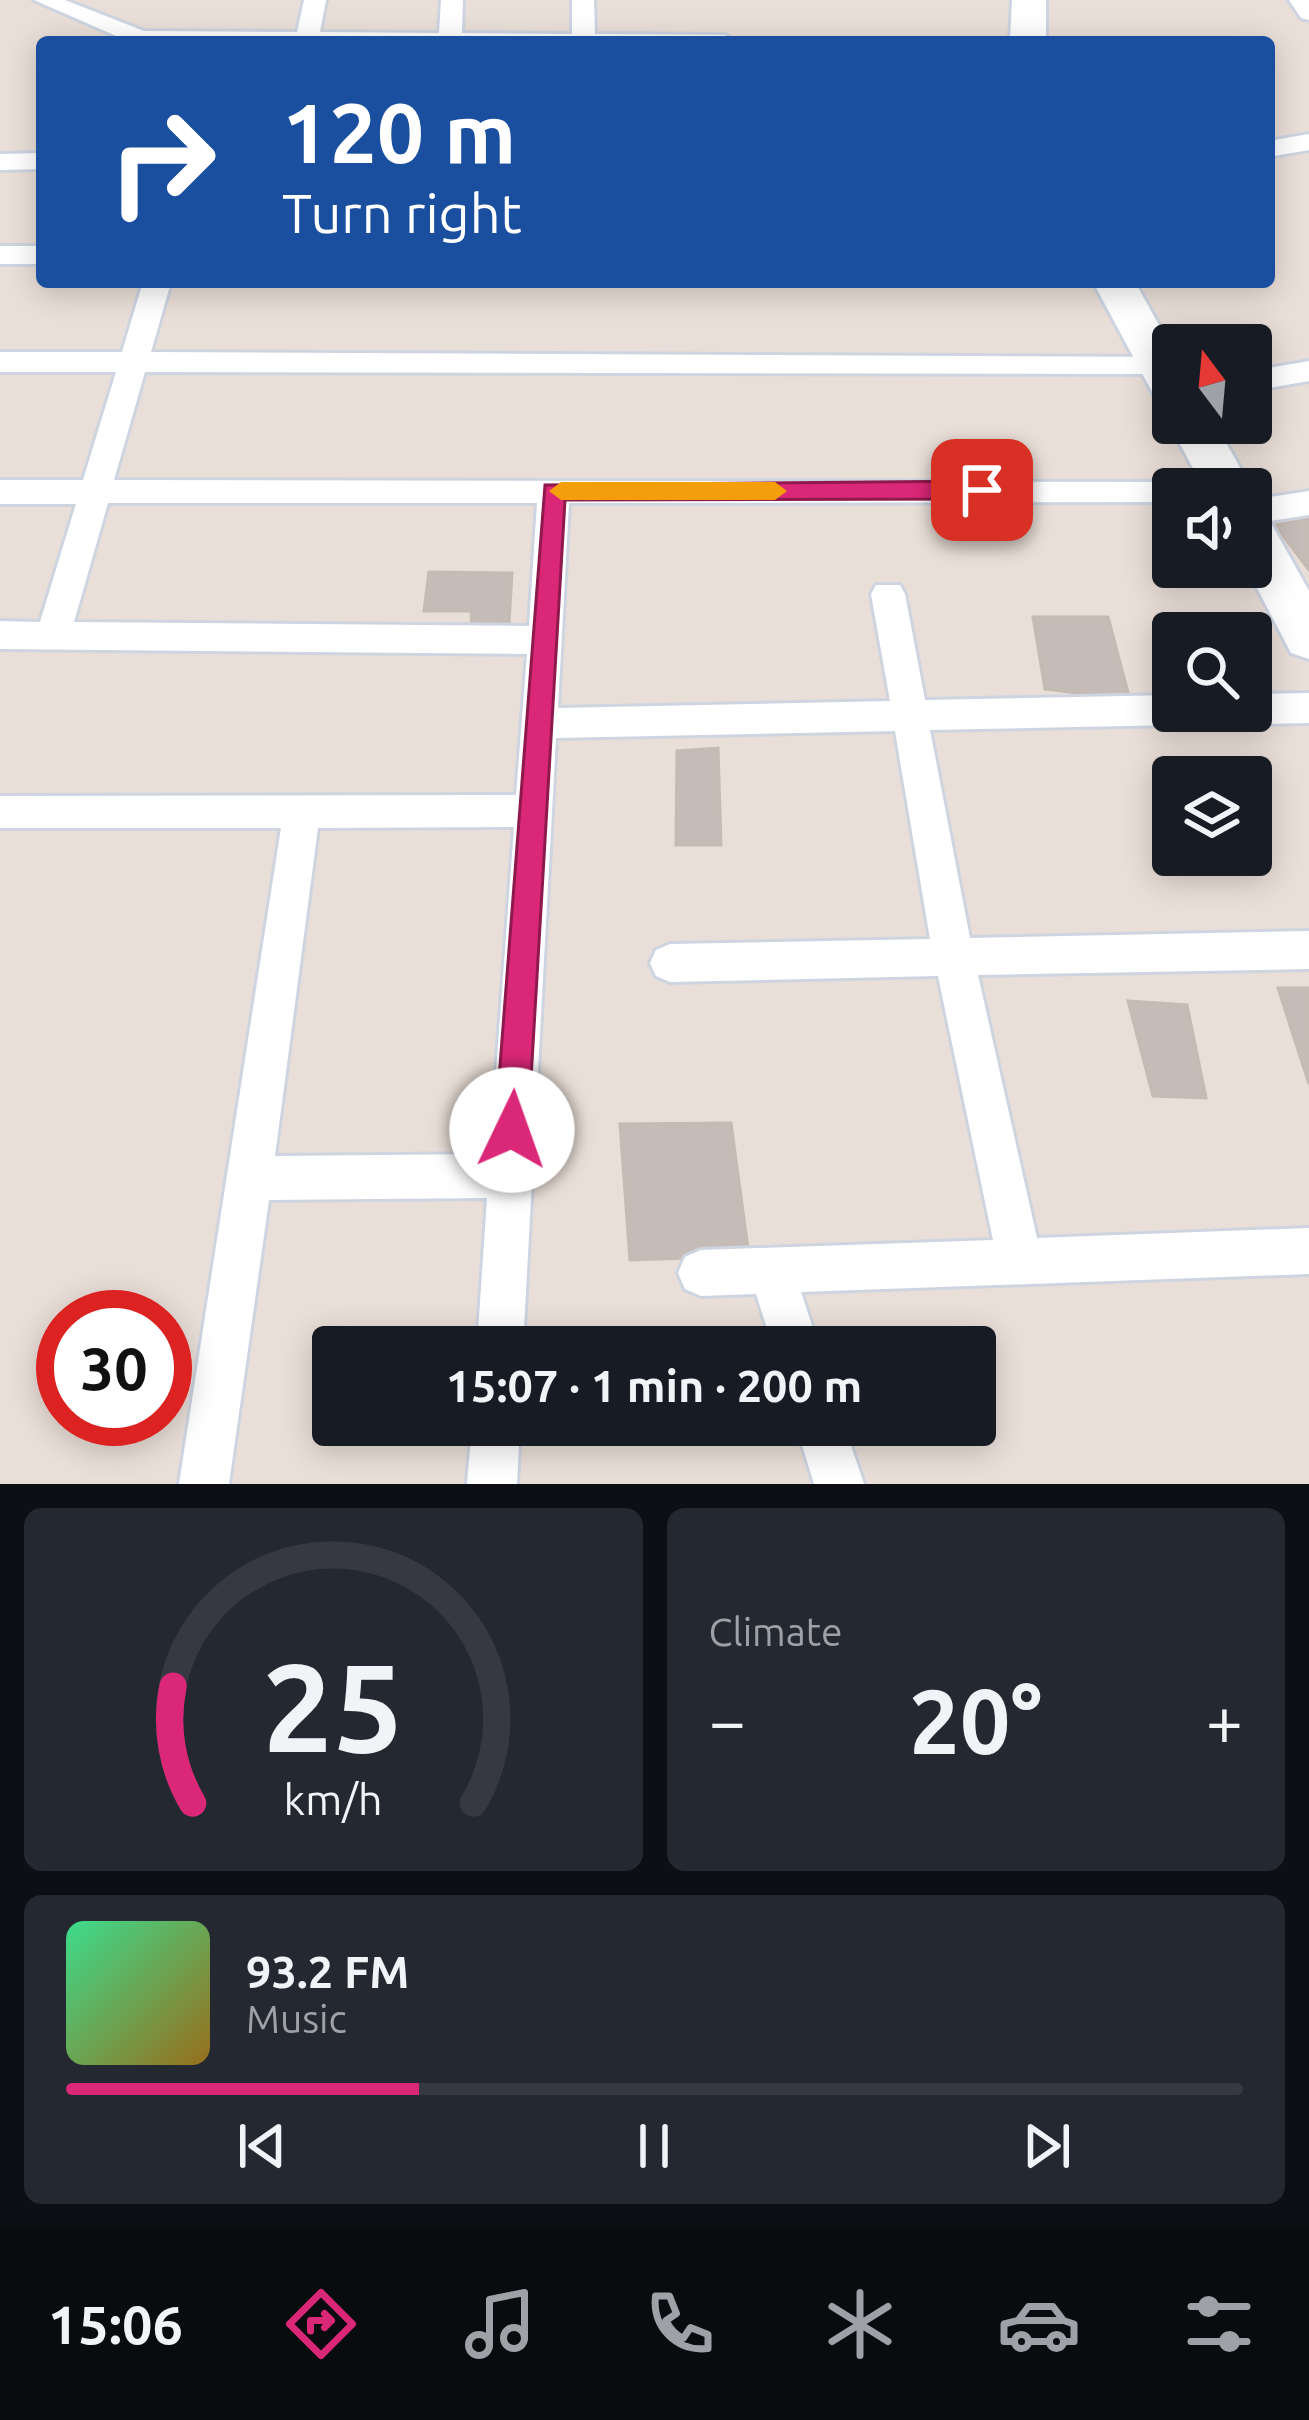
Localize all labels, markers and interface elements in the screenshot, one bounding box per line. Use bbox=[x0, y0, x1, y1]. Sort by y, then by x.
icon: right bbox=[84, 84, 240, 240]
text: 120 m bbox=[282, 85, 516, 179]
text: Turn right bbox=[282, 183, 522, 243]
north arrow bbox=[1152, 324, 1272, 444]
map controls bbox=[1152, 324, 1272, 876]
pin bbox=[931, 439, 1033, 541]
icon: arrive bbox=[949, 457, 1015, 523]
button: sound bbox=[1152, 468, 1272, 588]
button: search bbox=[1152, 612, 1272, 732]
button: layers bbox=[1152, 756, 1272, 876]
position arrow bbox=[449, 1067, 575, 1193]
speed limit sign: 30 bbox=[36, 1290, 192, 1446]
text: 15:07 · 1 min · 200 m bbox=[446, 1360, 862, 1411]
text: Climate bbox=[709, 1610, 843, 1653]
text: 25 bbox=[263, 1636, 404, 1776]
text: 20° bbox=[909, 1670, 1042, 1771]
text: − bbox=[709, 1683, 746, 1757]
text: + bbox=[1206, 1683, 1243, 1757]
text: km/h bbox=[284, 1774, 383, 1822]
text: 93.2 FM bbox=[246, 1946, 409, 1997]
text: Music bbox=[246, 1997, 347, 2040]
icon: previous bbox=[229, 2113, 295, 2179]
icon: pause bbox=[621, 2113, 687, 2179]
icon: next bbox=[1014, 2113, 1080, 2179]
icon: directions bbox=[279, 2282, 363, 2366]
icon: music bbox=[458, 2282, 542, 2366]
icon: phone bbox=[638, 2282, 722, 2366]
icon: climate bbox=[818, 2282, 902, 2366]
icon: car bbox=[997, 2282, 1081, 2366]
icon: filters bbox=[1177, 2282, 1261, 2366]
text: 15:06 bbox=[48, 2294, 183, 2354]

